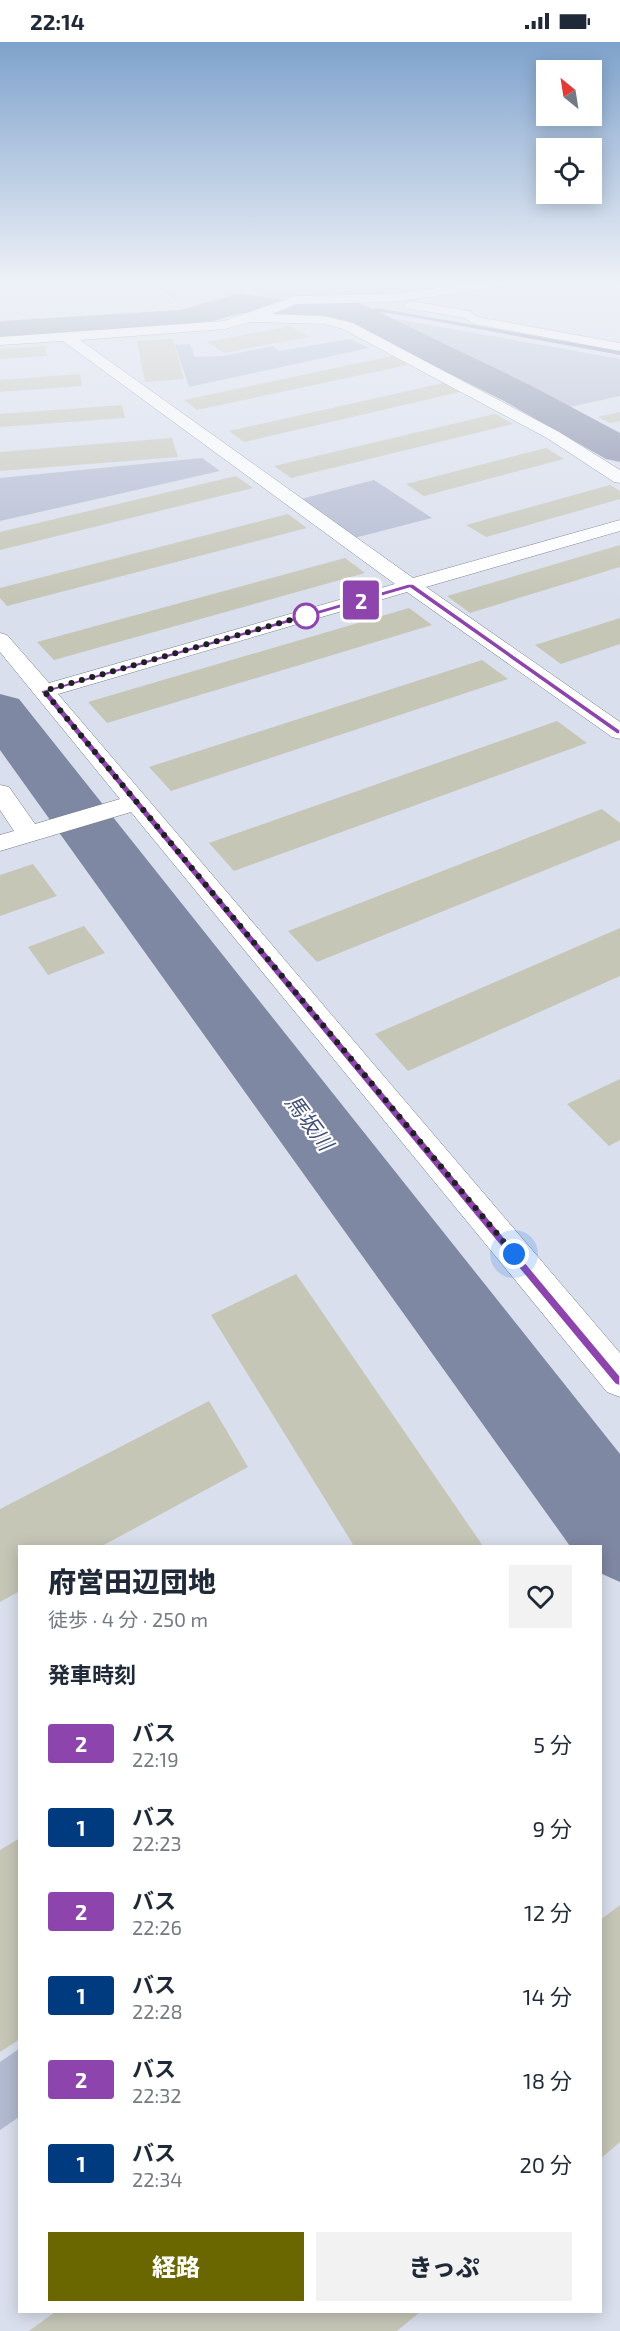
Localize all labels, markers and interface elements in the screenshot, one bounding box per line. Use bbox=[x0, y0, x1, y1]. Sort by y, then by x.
text: 22:14 bbox=[30, 8, 85, 34]
north arrow bbox=[536, 60, 602, 126]
map controls bbox=[536, 60, 602, 204]
button: locate bbox=[536, 138, 602, 204]
line badge: 2 bbox=[342, 580, 380, 620]
text: 2 bbox=[355, 588, 367, 613]
unlabelled marker bbox=[293, 603, 319, 629]
water label: 馬坂川 bbox=[281, 1089, 340, 1156]
your location bbox=[499, 1239, 529, 1269]
text: 府営田辺団地 bbox=[48, 1564, 216, 1598]
button: heart bbox=[509, 1565, 572, 1628]
text: 徒歩 · 4 分 · 250 m bbox=[48, 1607, 208, 1631]
text: 発車時刻 bbox=[48, 1661, 136, 1687]
text: バス bbox=[132, 1719, 176, 1745]
text: 2 bbox=[75, 1731, 87, 1756]
text: 5 分 bbox=[533, 1731, 572, 1757]
text: 22:19 bbox=[132, 1747, 179, 1771]
text: バス bbox=[132, 1803, 176, 1829]
text: 1 bbox=[76, 1815, 86, 1840]
text: 9 分 bbox=[533, 1815, 572, 1841]
text: 22:23 bbox=[132, 1831, 182, 1855]
text: バス bbox=[132, 1887, 176, 1913]
text: 2 bbox=[75, 1899, 87, 1924]
text: 12 分 bbox=[524, 1899, 572, 1925]
text: 22:26 bbox=[132, 1915, 182, 1939]
text: バス bbox=[132, 1971, 176, 1997]
text: 1 bbox=[76, 1983, 86, 2008]
text: 14 分 bbox=[523, 1983, 572, 2009]
text: 22:28 bbox=[132, 1999, 183, 2023]
text: バス bbox=[132, 2055, 176, 2081]
text: 2 bbox=[75, 2067, 87, 2092]
text: 18 分 bbox=[523, 2067, 572, 2093]
text: 22:32 bbox=[132, 2083, 182, 2107]
text: バス bbox=[132, 2139, 176, 2165]
text: 1 bbox=[76, 2151, 86, 2176]
text: 20 分 bbox=[519, 2151, 572, 2177]
text: 22:34 bbox=[132, 2167, 183, 2191]
button: 経路 bbox=[48, 2232, 304, 2301]
button: きっぷ bbox=[316, 2232, 572, 2301]

